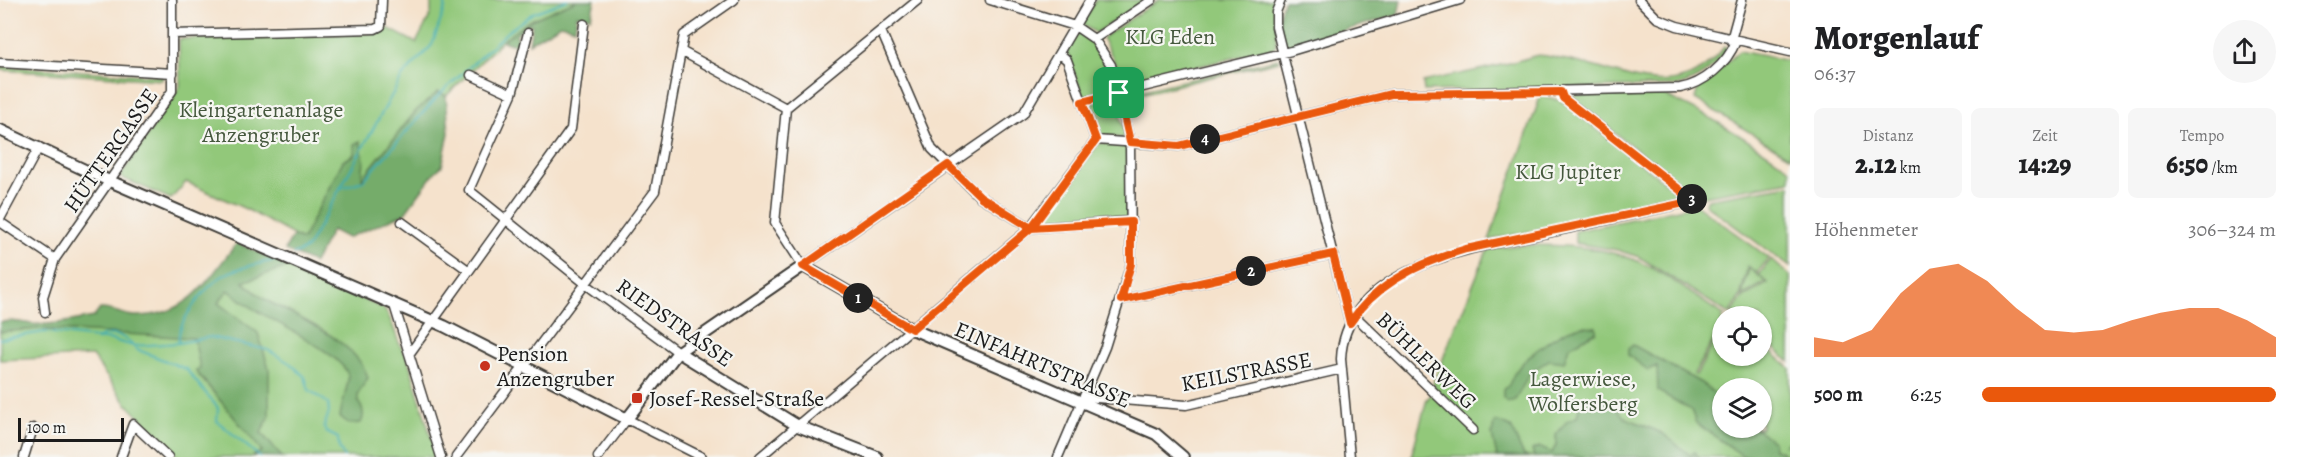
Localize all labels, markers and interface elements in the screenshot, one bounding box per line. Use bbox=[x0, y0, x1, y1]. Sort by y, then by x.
text: Morgenlauf bbox=[1814, 15, 1979, 60]
button: share bbox=[2213, 20, 2276, 83]
park label: KLG Eden bbox=[1125, 22, 1215, 52]
text: 06:37 bbox=[1814, 60, 1855, 87]
pin bbox=[1093, 67, 1144, 118]
icon: arrive bbox=[1102, 76, 1135, 109]
street label: HÜTTERGASSE bbox=[57, 82, 165, 219]
park label: Kleingartenanlage Anzengruber bbox=[179, 95, 343, 150]
pin: 4 bbox=[1190, 124, 1220, 154]
text: Distanz bbox=[1862, 125, 1914, 147]
text: Zeit bbox=[2032, 125, 2058, 147]
text: Tempo bbox=[2180, 125, 2224, 147]
text: 4 bbox=[1201, 128, 1209, 150]
text: 2.12 bbox=[1855, 147, 1897, 182]
text: 14:29 bbox=[2018, 147, 2072, 182]
text: 6:50 bbox=[2166, 147, 2208, 182]
park label: KLG Jupiter bbox=[1515, 157, 1621, 187]
text: km bbox=[1897, 157, 1921, 179]
text: /km bbox=[2208, 157, 2238, 179]
pin: 3 bbox=[1677, 184, 1707, 214]
text: 3 bbox=[1689, 188, 1695, 210]
text: Höhenmeter bbox=[1814, 216, 1918, 243]
text: 306–324 m bbox=[2188, 216, 2276, 243]
pin: 2 bbox=[1236, 256, 1266, 286]
text: 2 bbox=[1247, 260, 1255, 282]
street label: RIEDSTRASSE bbox=[610, 271, 739, 374]
pin: 1 bbox=[843, 283, 873, 313]
text: 1 bbox=[855, 287, 861, 309]
street label: BÜHLERWEG bbox=[1370, 305, 1483, 416]
map controls bbox=[1712, 306, 1772, 438]
button: locate bbox=[1712, 306, 1772, 366]
street label: EINFAHRTSTRASSE bbox=[950, 314, 1135, 416]
place label: Pension Anzengruber bbox=[496, 339, 614, 394]
street label: KEILSTRASSE bbox=[1178, 345, 1314, 399]
marker: Pension Anzengruber bbox=[478, 359, 492, 373]
park label: Lagerwiese, Wolfersberg bbox=[1527, 364, 1638, 419]
button: layers bbox=[1712, 378, 1772, 438]
text: 500 m bbox=[1814, 381, 1863, 408]
text: 6:25 bbox=[1910, 381, 1942, 408]
place label: Josef-Ressel-Straße bbox=[649, 384, 824, 414]
marker: Josef-Ressel-Straße bbox=[630, 391, 644, 405]
scale bar bbox=[18, 415, 124, 442]
text: 100 m bbox=[27, 417, 66, 439]

